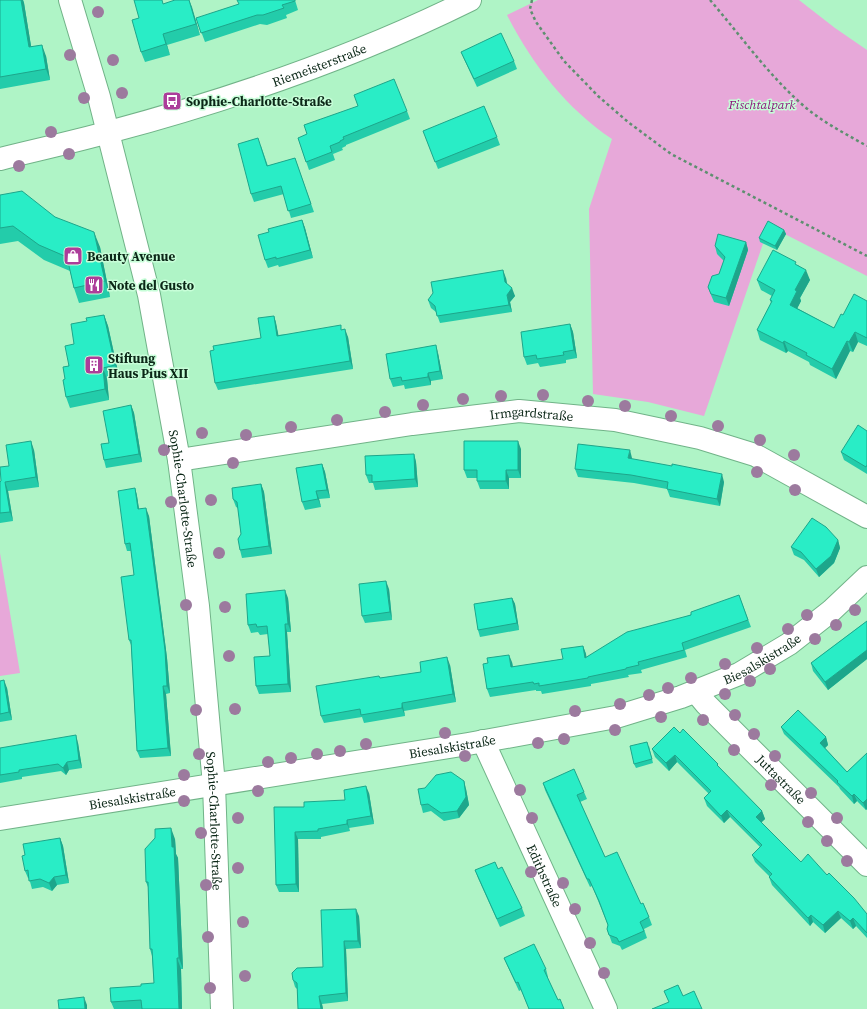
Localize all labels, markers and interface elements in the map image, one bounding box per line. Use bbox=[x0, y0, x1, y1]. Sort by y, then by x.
street label: Riemeisterstraße bbox=[270, 40, 369, 91]
bus stop icon: Sophie-Charlotte-Straße bbox=[161, 90, 183, 112]
place label: Sophie-Charlotte-Straße bbox=[186, 93, 332, 110]
park label: Fischtalpark bbox=[727, 96, 796, 113]
shop icon: Beauty Avenue bbox=[62, 245, 84, 267]
place label: Beauty Avenue bbox=[87, 248, 175, 265]
restaurant icon: Note del Gusto bbox=[83, 274, 105, 296]
place label: Note del Gusto bbox=[108, 277, 194, 294]
place label: Stiftung Haus Pius XII bbox=[108, 350, 188, 382]
building icon: Stiftung Haus Pius XII bbox=[83, 354, 105, 376]
street label: Irmgardstraße bbox=[489, 403, 574, 425]
street label: Sophie-Charlotte-Straße bbox=[165, 428, 201, 569]
street label: Biesalskistraße bbox=[721, 630, 805, 688]
street label: Biesalskistraße bbox=[408, 731, 497, 762]
street label: Juttastraße bbox=[752, 750, 810, 808]
street label: Sophie-Charlotte-Straße bbox=[202, 751, 226, 891]
street label: Biesalskistraße bbox=[88, 783, 177, 814]
street label: Edithstraße bbox=[523, 842, 566, 910]

